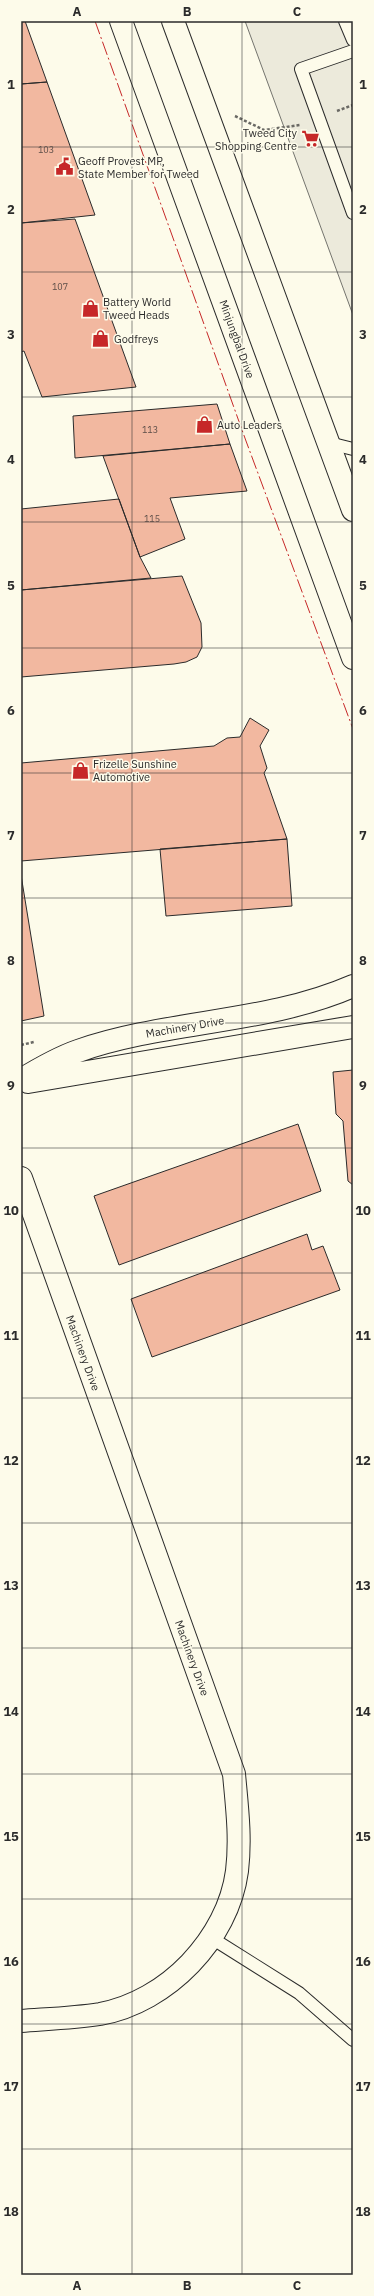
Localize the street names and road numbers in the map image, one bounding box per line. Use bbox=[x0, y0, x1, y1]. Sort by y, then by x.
street label: Minjungbal Drive bbox=[216, 298, 258, 380]
street label: Machinery Drive bbox=[145, 1013, 225, 1041]
street label: Machinery Drive bbox=[63, 1313, 103, 1393]
street label: Machinery Drive bbox=[172, 1618, 212, 1698]

